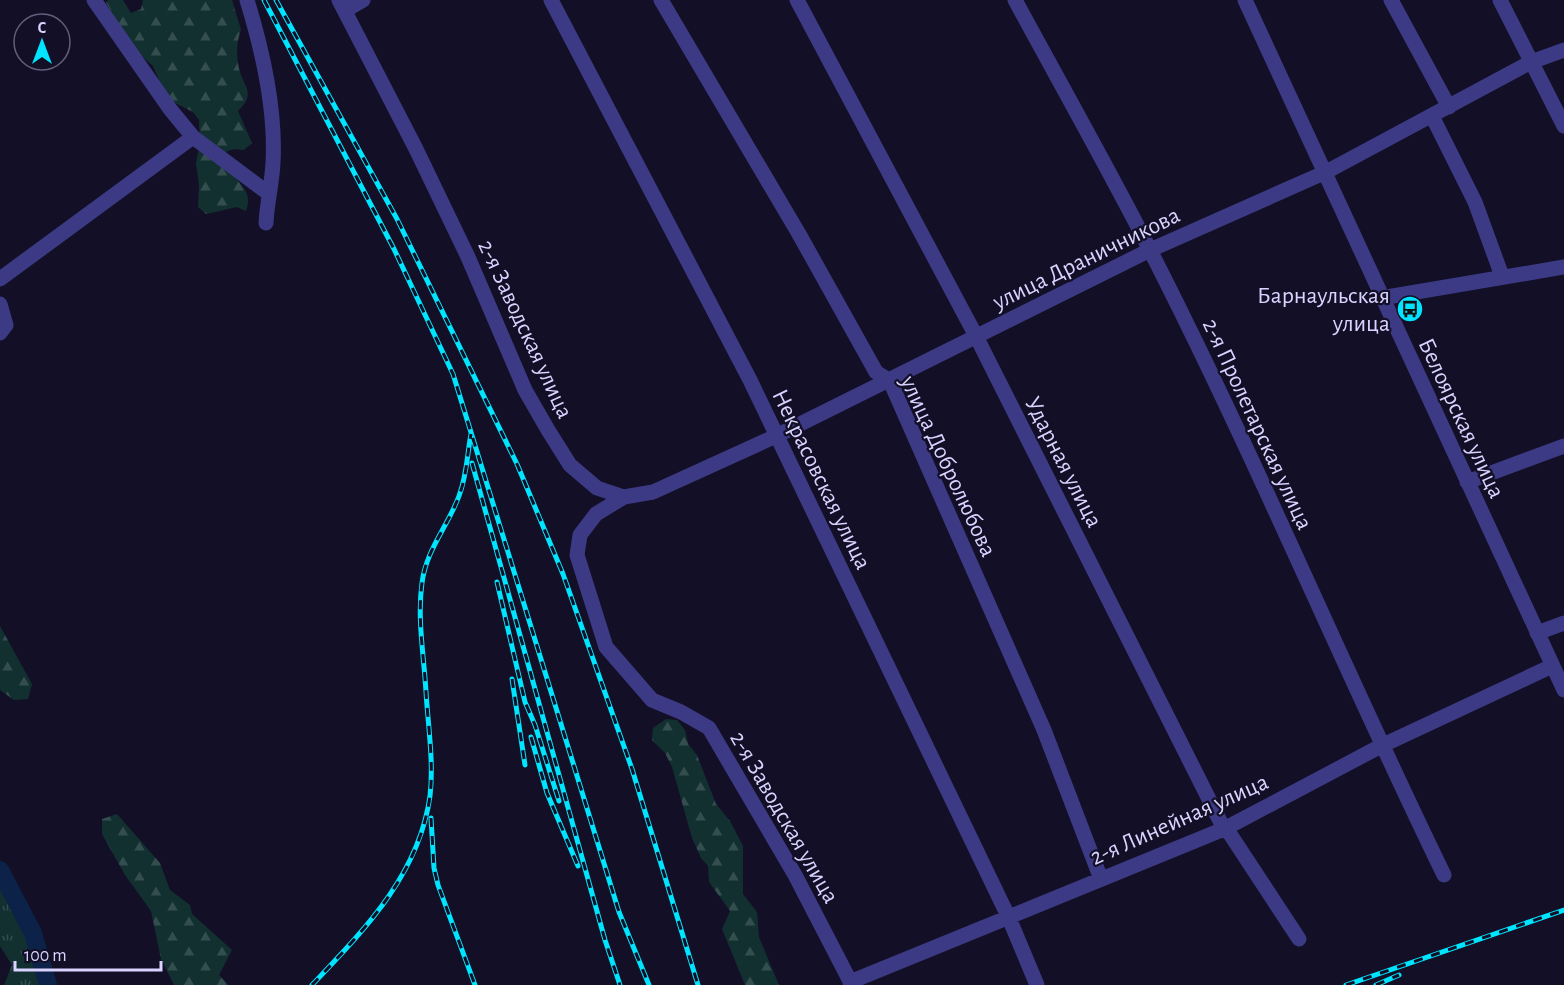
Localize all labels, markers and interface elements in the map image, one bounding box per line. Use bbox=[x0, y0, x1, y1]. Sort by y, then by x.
north arrow bbox=[12, 12, 72, 72]
text: С bbox=[38, 20, 47, 36]
street label: улица Драничникова bbox=[988, 203, 1184, 315]
street label: 2-я Заводская улица bbox=[473, 237, 577, 422]
place label: Барнаульская улица bbox=[1257, 284, 1390, 336]
bus stop icon: Барнаульская улица bbox=[1395, 294, 1425, 324]
street label: 2-я Пролетарская улица bbox=[1198, 315, 1317, 534]
street label: Белоярская улица bbox=[1414, 335, 1509, 502]
street label: улица Добролюбова bbox=[895, 371, 1000, 561]
street label: Некрасовская улица bbox=[767, 386, 875, 573]
street label: Ударная улица bbox=[1020, 393, 1106, 532]
street label: 2-я Заводская улица bbox=[725, 728, 843, 907]
street label: 2-я Линейная улица bbox=[1087, 770, 1272, 870]
scale bar bbox=[15, 934, 160, 972]
text: 100 m bbox=[24, 947, 67, 965]

